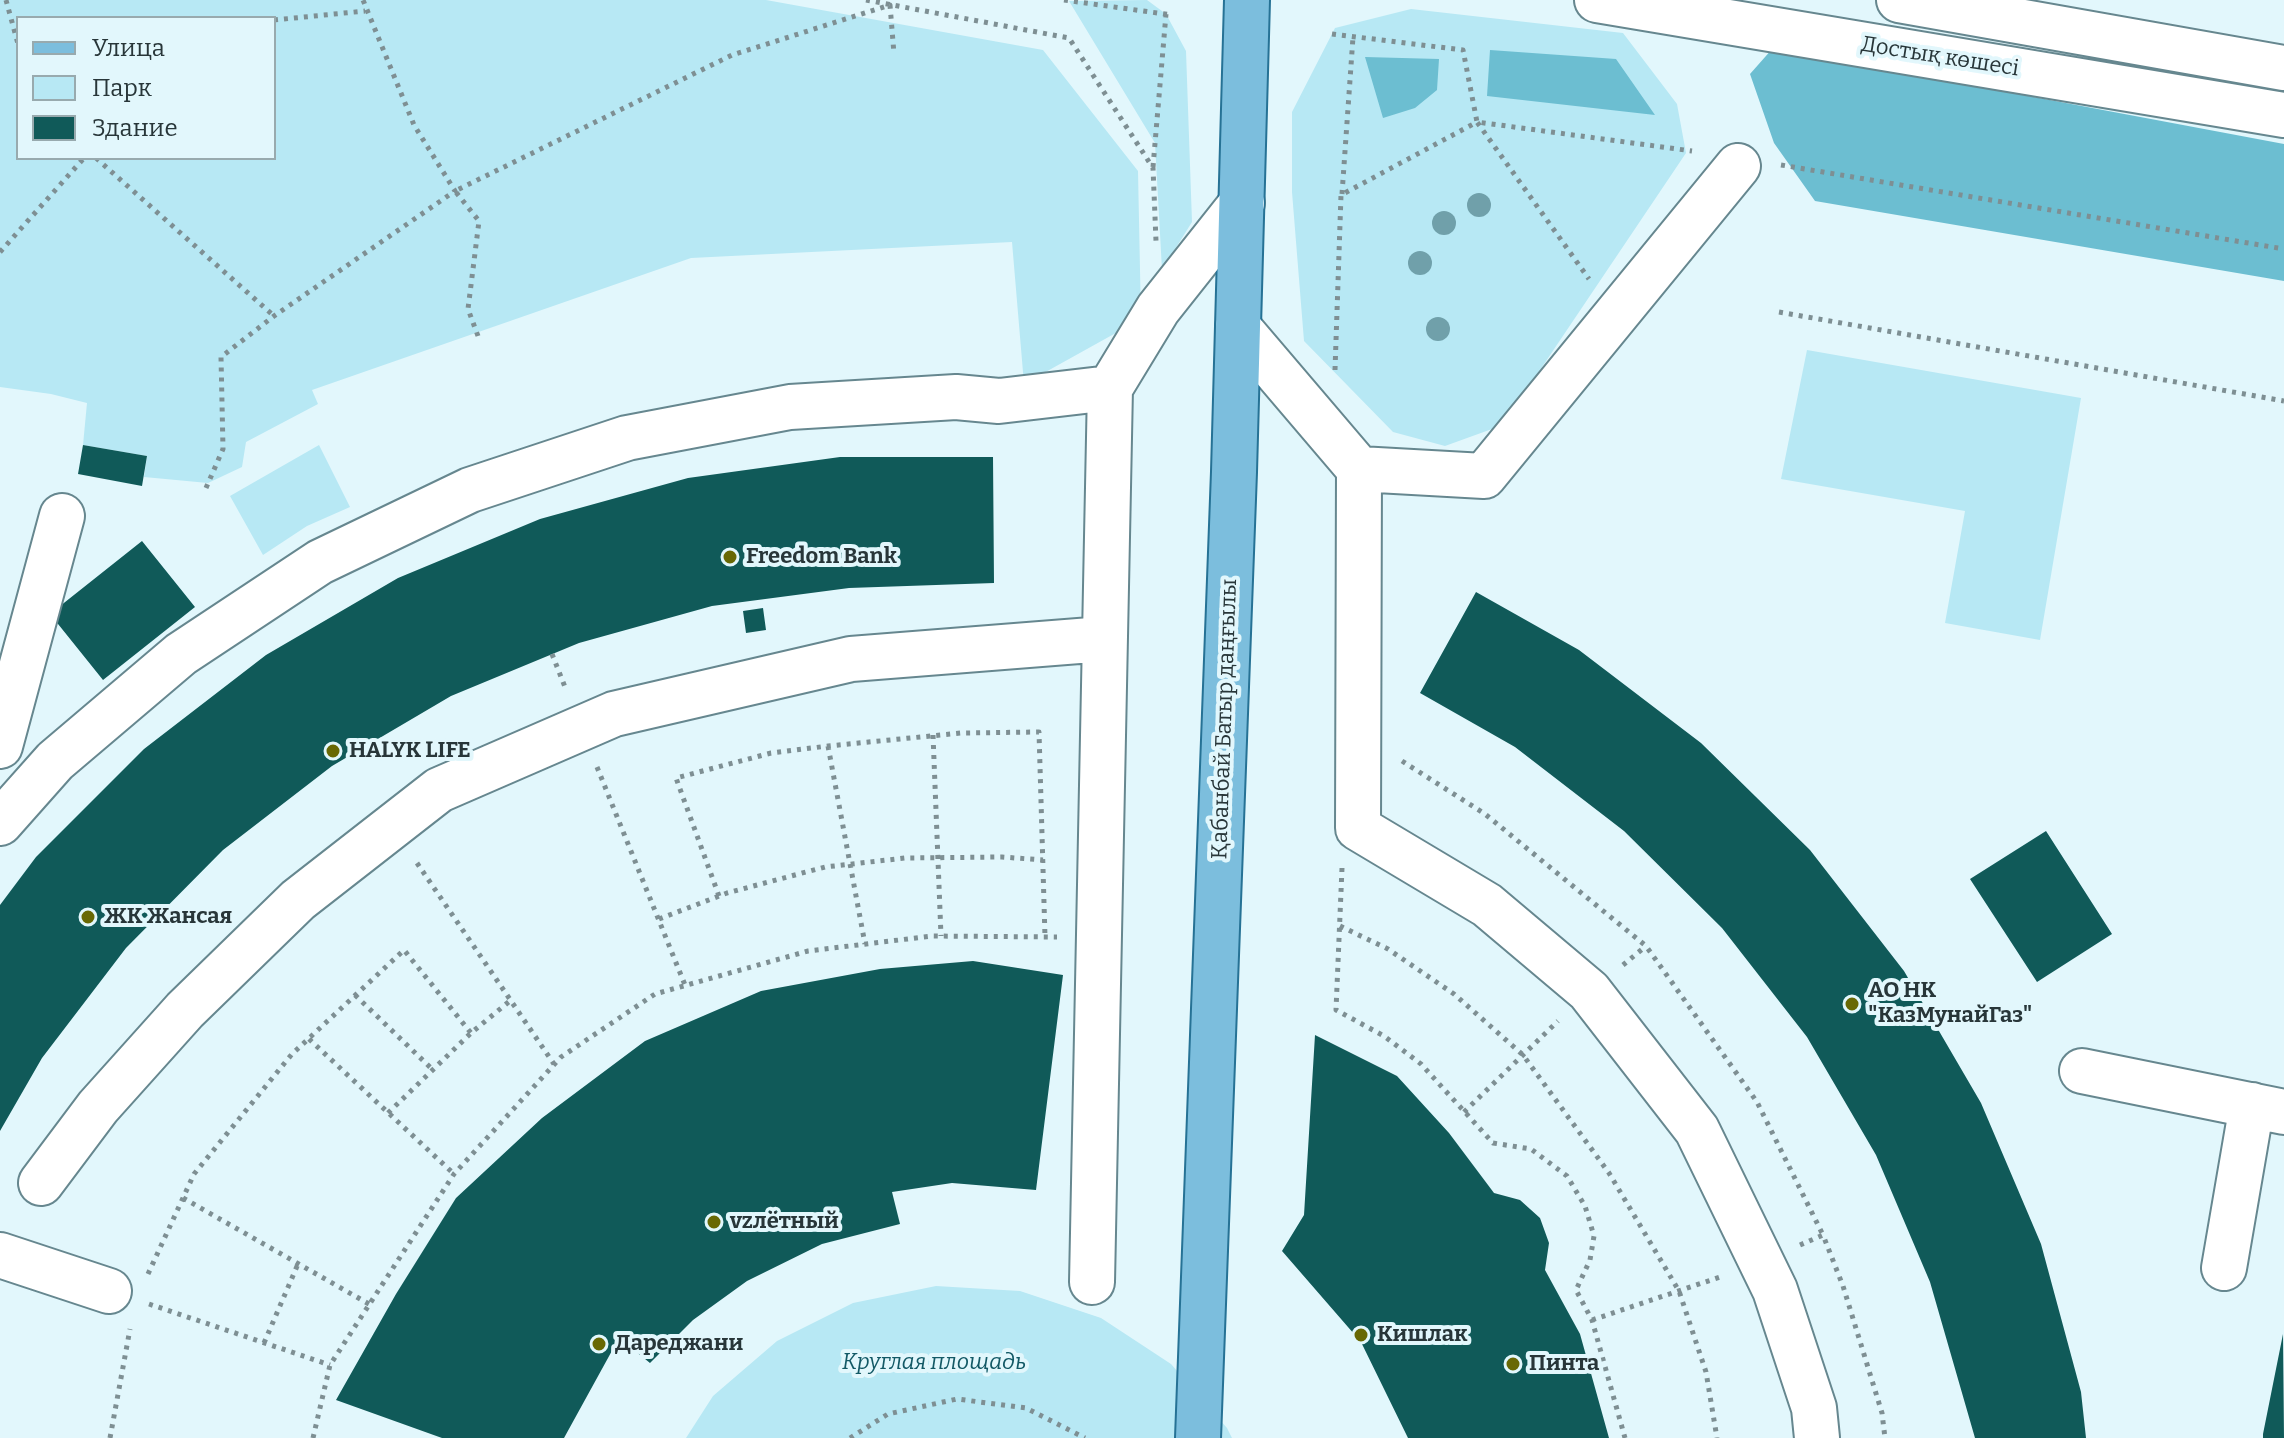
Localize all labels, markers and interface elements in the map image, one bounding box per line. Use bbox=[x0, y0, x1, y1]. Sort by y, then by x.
legend bbox=[16, 16, 276, 160]
street label: Достық көшесі bbox=[1859, 32, 2021, 82]
text: Улица bbox=[92, 34, 165, 62]
text: Парк bbox=[92, 74, 152, 102]
text: Здание bbox=[92, 114, 178, 142]
place label: Freedom Bank bbox=[746, 544, 897, 570]
marker: Freedom Bank bbox=[721, 548, 739, 566]
street label: Қабанбай Батыр даңғылы bbox=[1207, 578, 1243, 860]
place label: HALYK LIFE bbox=[349, 738, 471, 764]
marker: HALYK LIFE bbox=[324, 742, 342, 760]
place label: ЖК Жансая bbox=[104, 904, 232, 930]
marker: ЖК Жансая bbox=[79, 908, 97, 926]
place label: АО НК "КазМунайГаз" bbox=[1868, 978, 2032, 1030]
marker: АО НК "КазМунайГаз" bbox=[1843, 995, 1861, 1013]
place label: vzлётный bbox=[730, 1209, 839, 1235]
marker: vzлётный bbox=[705, 1213, 723, 1231]
place label: Кишлак bbox=[1377, 1322, 1467, 1348]
marker: Кишлак bbox=[1352, 1326, 1370, 1344]
place label: Дареджани bbox=[615, 1331, 743, 1357]
marker: Дареджани bbox=[590, 1335, 608, 1353]
park label: Круглая площадь bbox=[842, 1350, 1026, 1376]
place label: Пинта bbox=[1529, 1351, 1599, 1377]
marker: Пинта bbox=[1504, 1355, 1522, 1373]

